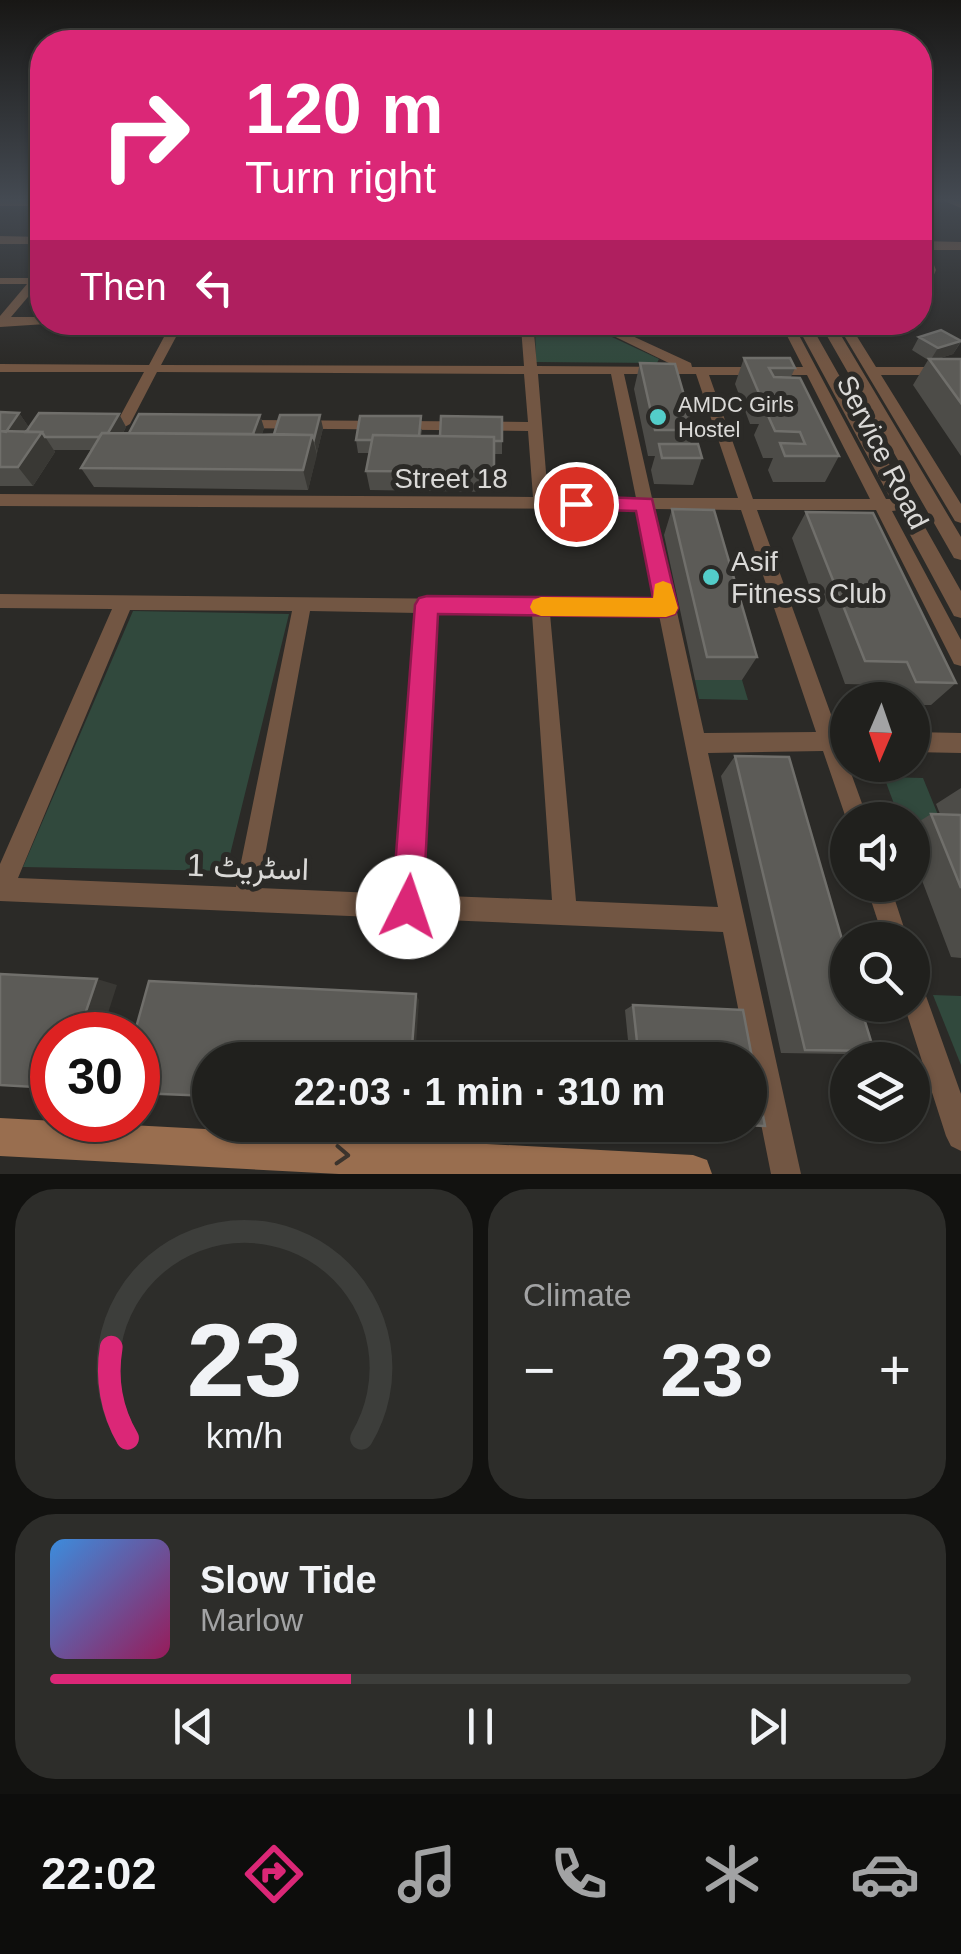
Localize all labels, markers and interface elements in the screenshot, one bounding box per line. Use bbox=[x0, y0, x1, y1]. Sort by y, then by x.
icon: right bbox=[80, 70, 210, 200]
text: 120 m bbox=[245, 70, 443, 148]
text: Turn right bbox=[245, 152, 436, 203]
icon: left bbox=[187, 260, 242, 315]
text: Then bbox=[80, 266, 167, 308]
street label: Service Road bbox=[831, 370, 935, 534]
place label: AMDC Girls Hostel bbox=[678, 392, 794, 442]
marker: AMDC Girls Hostel bbox=[647, 406, 669, 428]
pin bbox=[534, 462, 619, 547]
street label: Street 18 bbox=[394, 463, 508, 494]
icon: arrive bbox=[549, 477, 604, 532]
place label: Asif Fitness Club bbox=[731, 546, 887, 609]
marker: Asif Fitness Club bbox=[700, 566, 722, 588]
north arrow bbox=[830, 682, 930, 782]
map controls bbox=[830, 682, 930, 1142]
button: sound bbox=[830, 802, 930, 902]
street label: اسٹریٹ 1 bbox=[186, 847, 310, 889]
position arrow bbox=[356, 855, 460, 959]
button: search bbox=[830, 922, 930, 1022]
speed limit sign: 30 bbox=[30, 1012, 160, 1142]
button: layers bbox=[830, 1042, 930, 1142]
text: 22:03 · 1 min · 310 m bbox=[294, 1071, 665, 1113]
one-way arrow bbox=[334, 1144, 350, 1165]
text: Climate bbox=[523, 1277, 631, 1313]
text: 23 bbox=[186, 1302, 302, 1418]
text: 23° bbox=[660, 1328, 774, 1412]
text: − bbox=[523, 1339, 555, 1401]
text: + bbox=[879, 1339, 911, 1401]
text: km/h bbox=[205, 1416, 283, 1456]
text: Slow Tide bbox=[200, 1559, 377, 1601]
text: Marlow bbox=[200, 1602, 303, 1638]
icon: previous bbox=[166, 1699, 221, 1754]
icon: pause bbox=[453, 1699, 508, 1754]
icon: next bbox=[740, 1699, 795, 1754]
icon: directions bbox=[239, 1839, 309, 1909]
icon: music bbox=[392, 1839, 462, 1909]
icon: phone bbox=[544, 1839, 614, 1909]
icon: climate bbox=[697, 1839, 767, 1909]
icon: car bbox=[850, 1839, 920, 1909]
text: 22:02 bbox=[41, 1848, 156, 1899]

